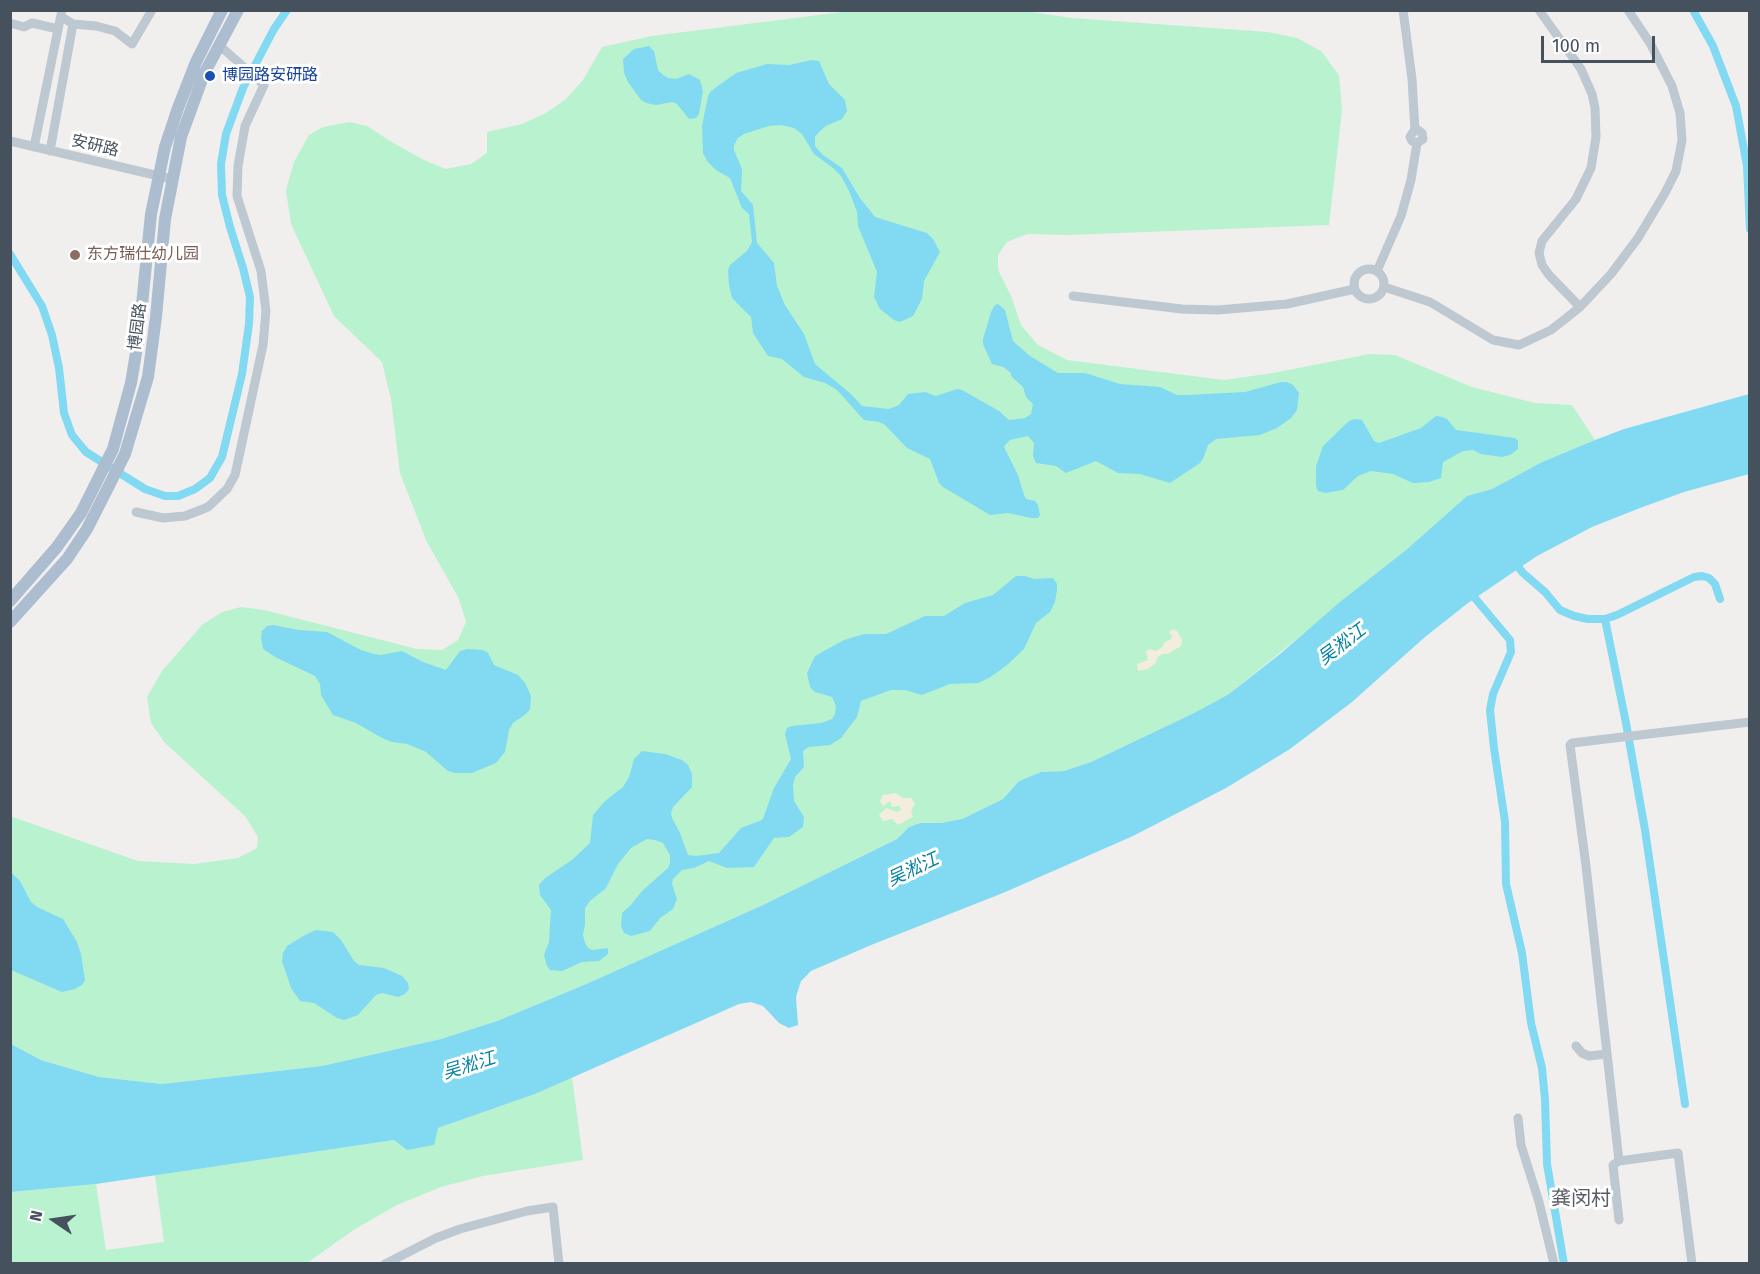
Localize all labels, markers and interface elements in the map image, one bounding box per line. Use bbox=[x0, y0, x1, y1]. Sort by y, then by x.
scale bar bbox=[1544, 24, 1658, 62]
text: 100 m bbox=[1552, 35, 1600, 57]
place label: 博园路安研路 bbox=[222, 66, 318, 86]
marker: 博园路安研路 bbox=[203, 69, 217, 83]
street label: 安研路 bbox=[69, 131, 121, 161]
place label: 东方瑞仕幼儿园 bbox=[87, 245, 199, 265]
marker: 东方瑞仕幼儿园 bbox=[68, 248, 82, 262]
street label: 博园路 bbox=[126, 302, 150, 352]
water label: 吴淞江 bbox=[1314, 620, 1370, 670]
water label: 吴淞江 bbox=[884, 849, 942, 891]
water label: 吴淞江 bbox=[440, 1048, 498, 1084]
district label: 龚闵村 bbox=[1551, 1187, 1611, 1211]
north arrow bbox=[24, 1190, 84, 1250]
text: N bbox=[26, 1209, 46, 1223]

